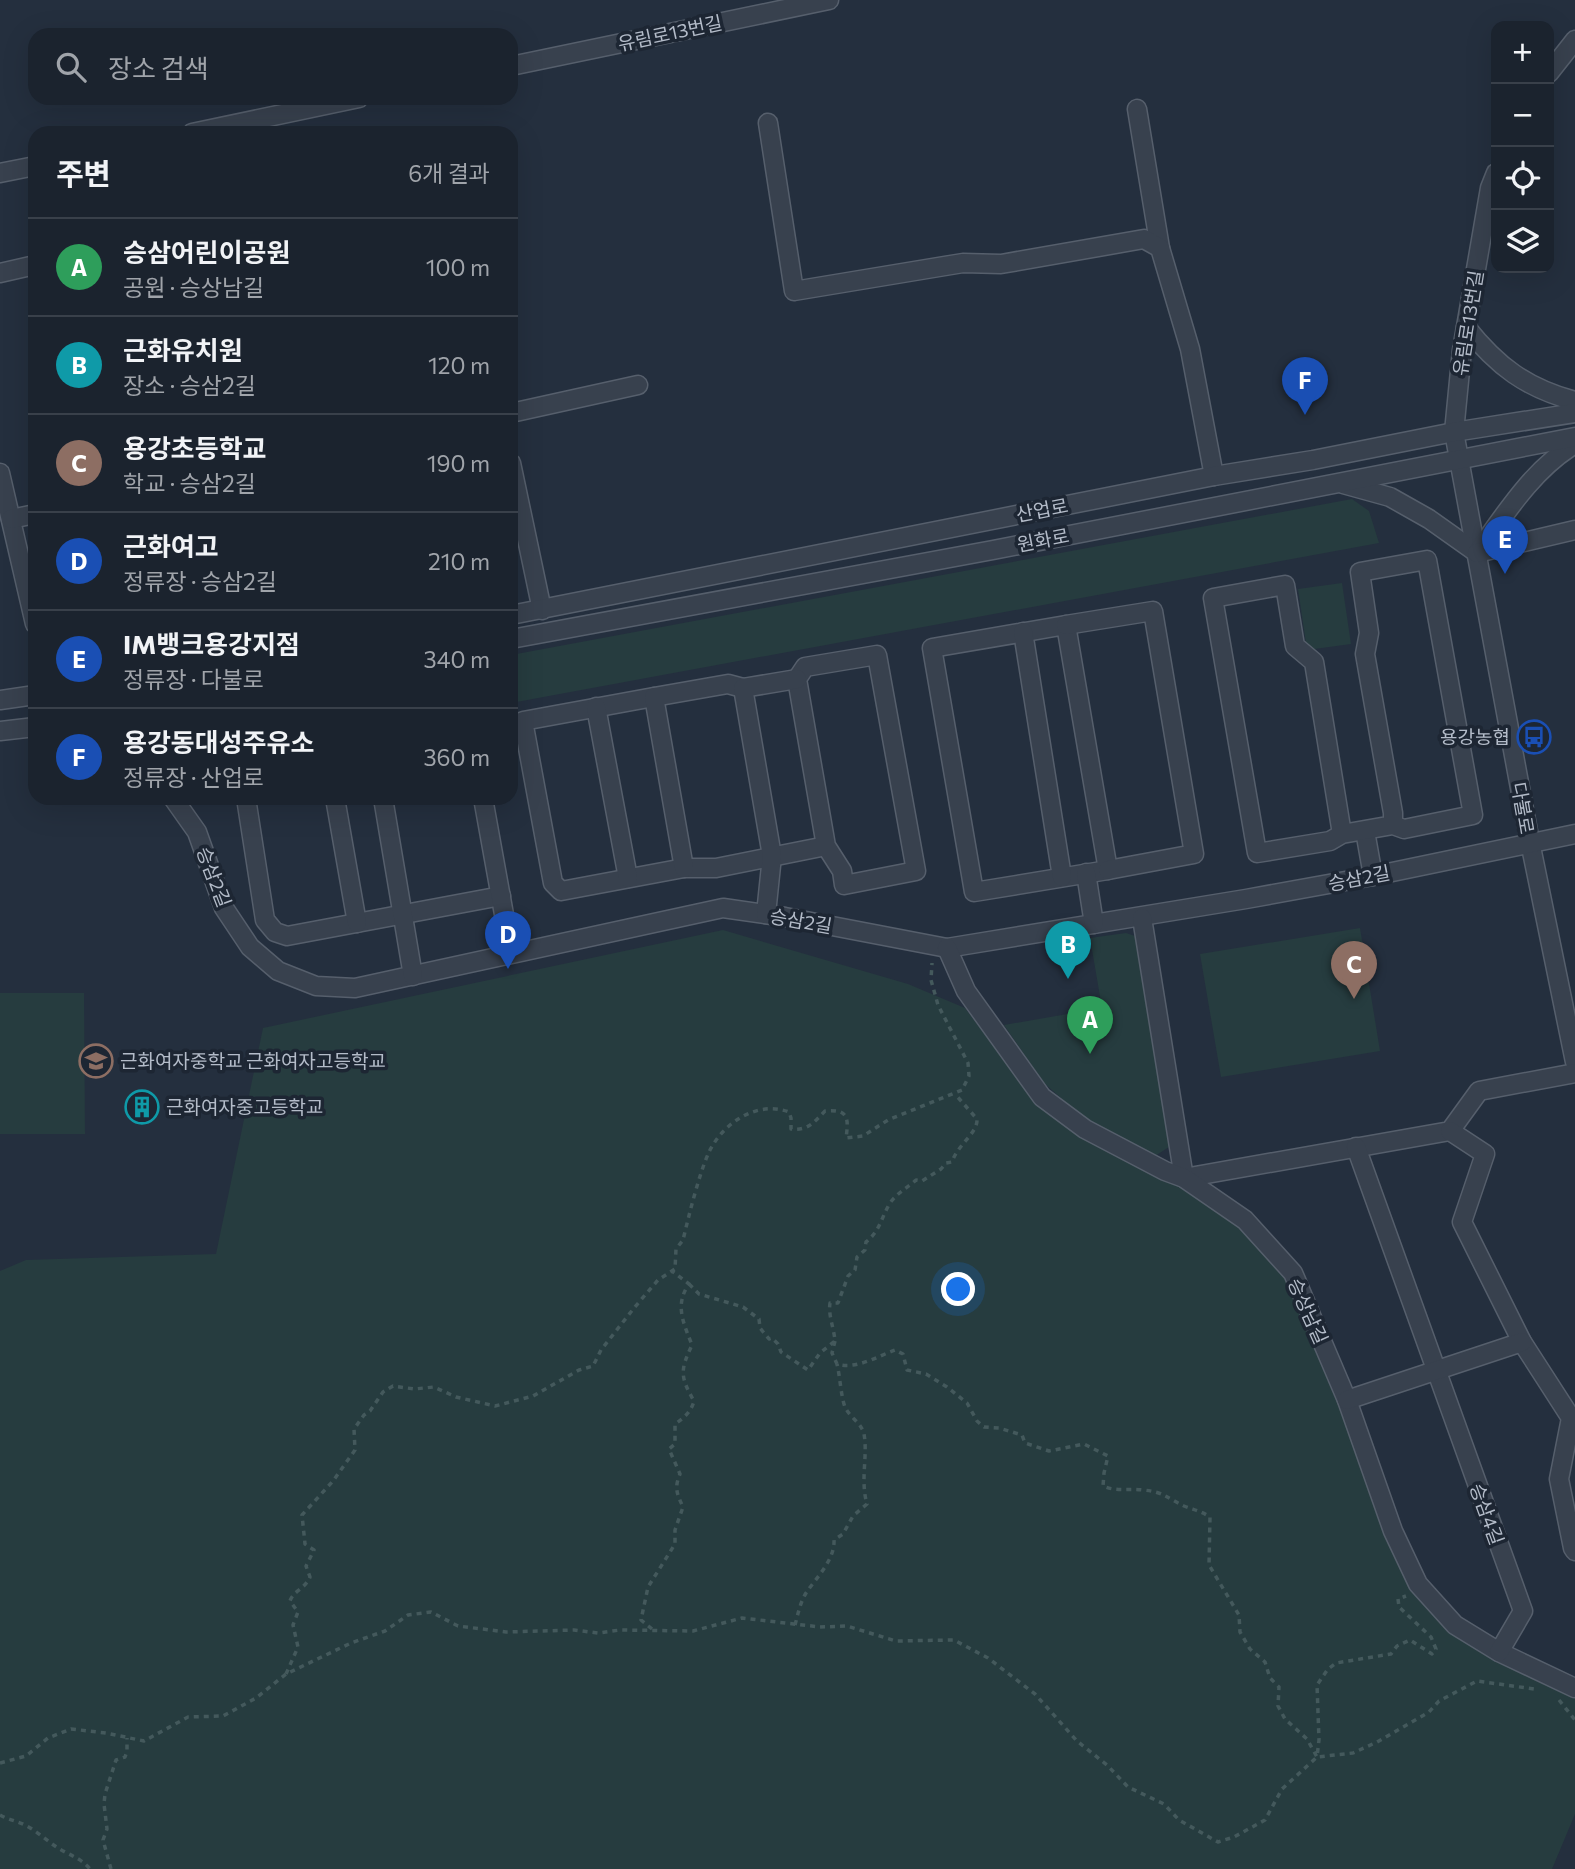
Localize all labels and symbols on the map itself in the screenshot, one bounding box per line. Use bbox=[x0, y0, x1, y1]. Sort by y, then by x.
street label: 유림로13번길 bbox=[615, 10, 724, 55]
street label: 유림로13번길 bbox=[1448, 269, 1487, 377]
pin: F bbox=[1282, 357, 1328, 415]
street label: 산업로 bbox=[1014, 493, 1070, 526]
pin: E bbox=[1482, 516, 1528, 574]
street label: 원화로 bbox=[1015, 523, 1071, 556]
bus stop icon: 용강농협 bbox=[1515, 718, 1553, 756]
place label: 용강농협 bbox=[1440, 725, 1510, 748]
street label: 다불로 bbox=[1508, 780, 1539, 836]
street label: 승삼2길 bbox=[192, 843, 236, 910]
street label: 승삼2길 bbox=[1326, 860, 1392, 895]
street label: 승삼2길 bbox=[768, 904, 834, 937]
pin: D bbox=[485, 911, 531, 969]
pin: B bbox=[1045, 921, 1091, 979]
pin: C bbox=[1331, 941, 1377, 999]
pin: A bbox=[1067, 996, 1113, 1054]
school or university icon: 근화여자중학교 근화여자고등학교 bbox=[77, 1042, 115, 1080]
place label: 근화여자중학교 근화여자고등학교 bbox=[120, 1049, 386, 1072]
building icon: 근화여자중고등학교 bbox=[123, 1088, 161, 1126]
place label: 근화여자중고등학교 bbox=[166, 1095, 323, 1118]
your location bbox=[941, 1272, 975, 1306]
street label: 승상남길 bbox=[1284, 1274, 1333, 1347]
street label: 승삼4길 bbox=[1466, 1480, 1509, 1548]

